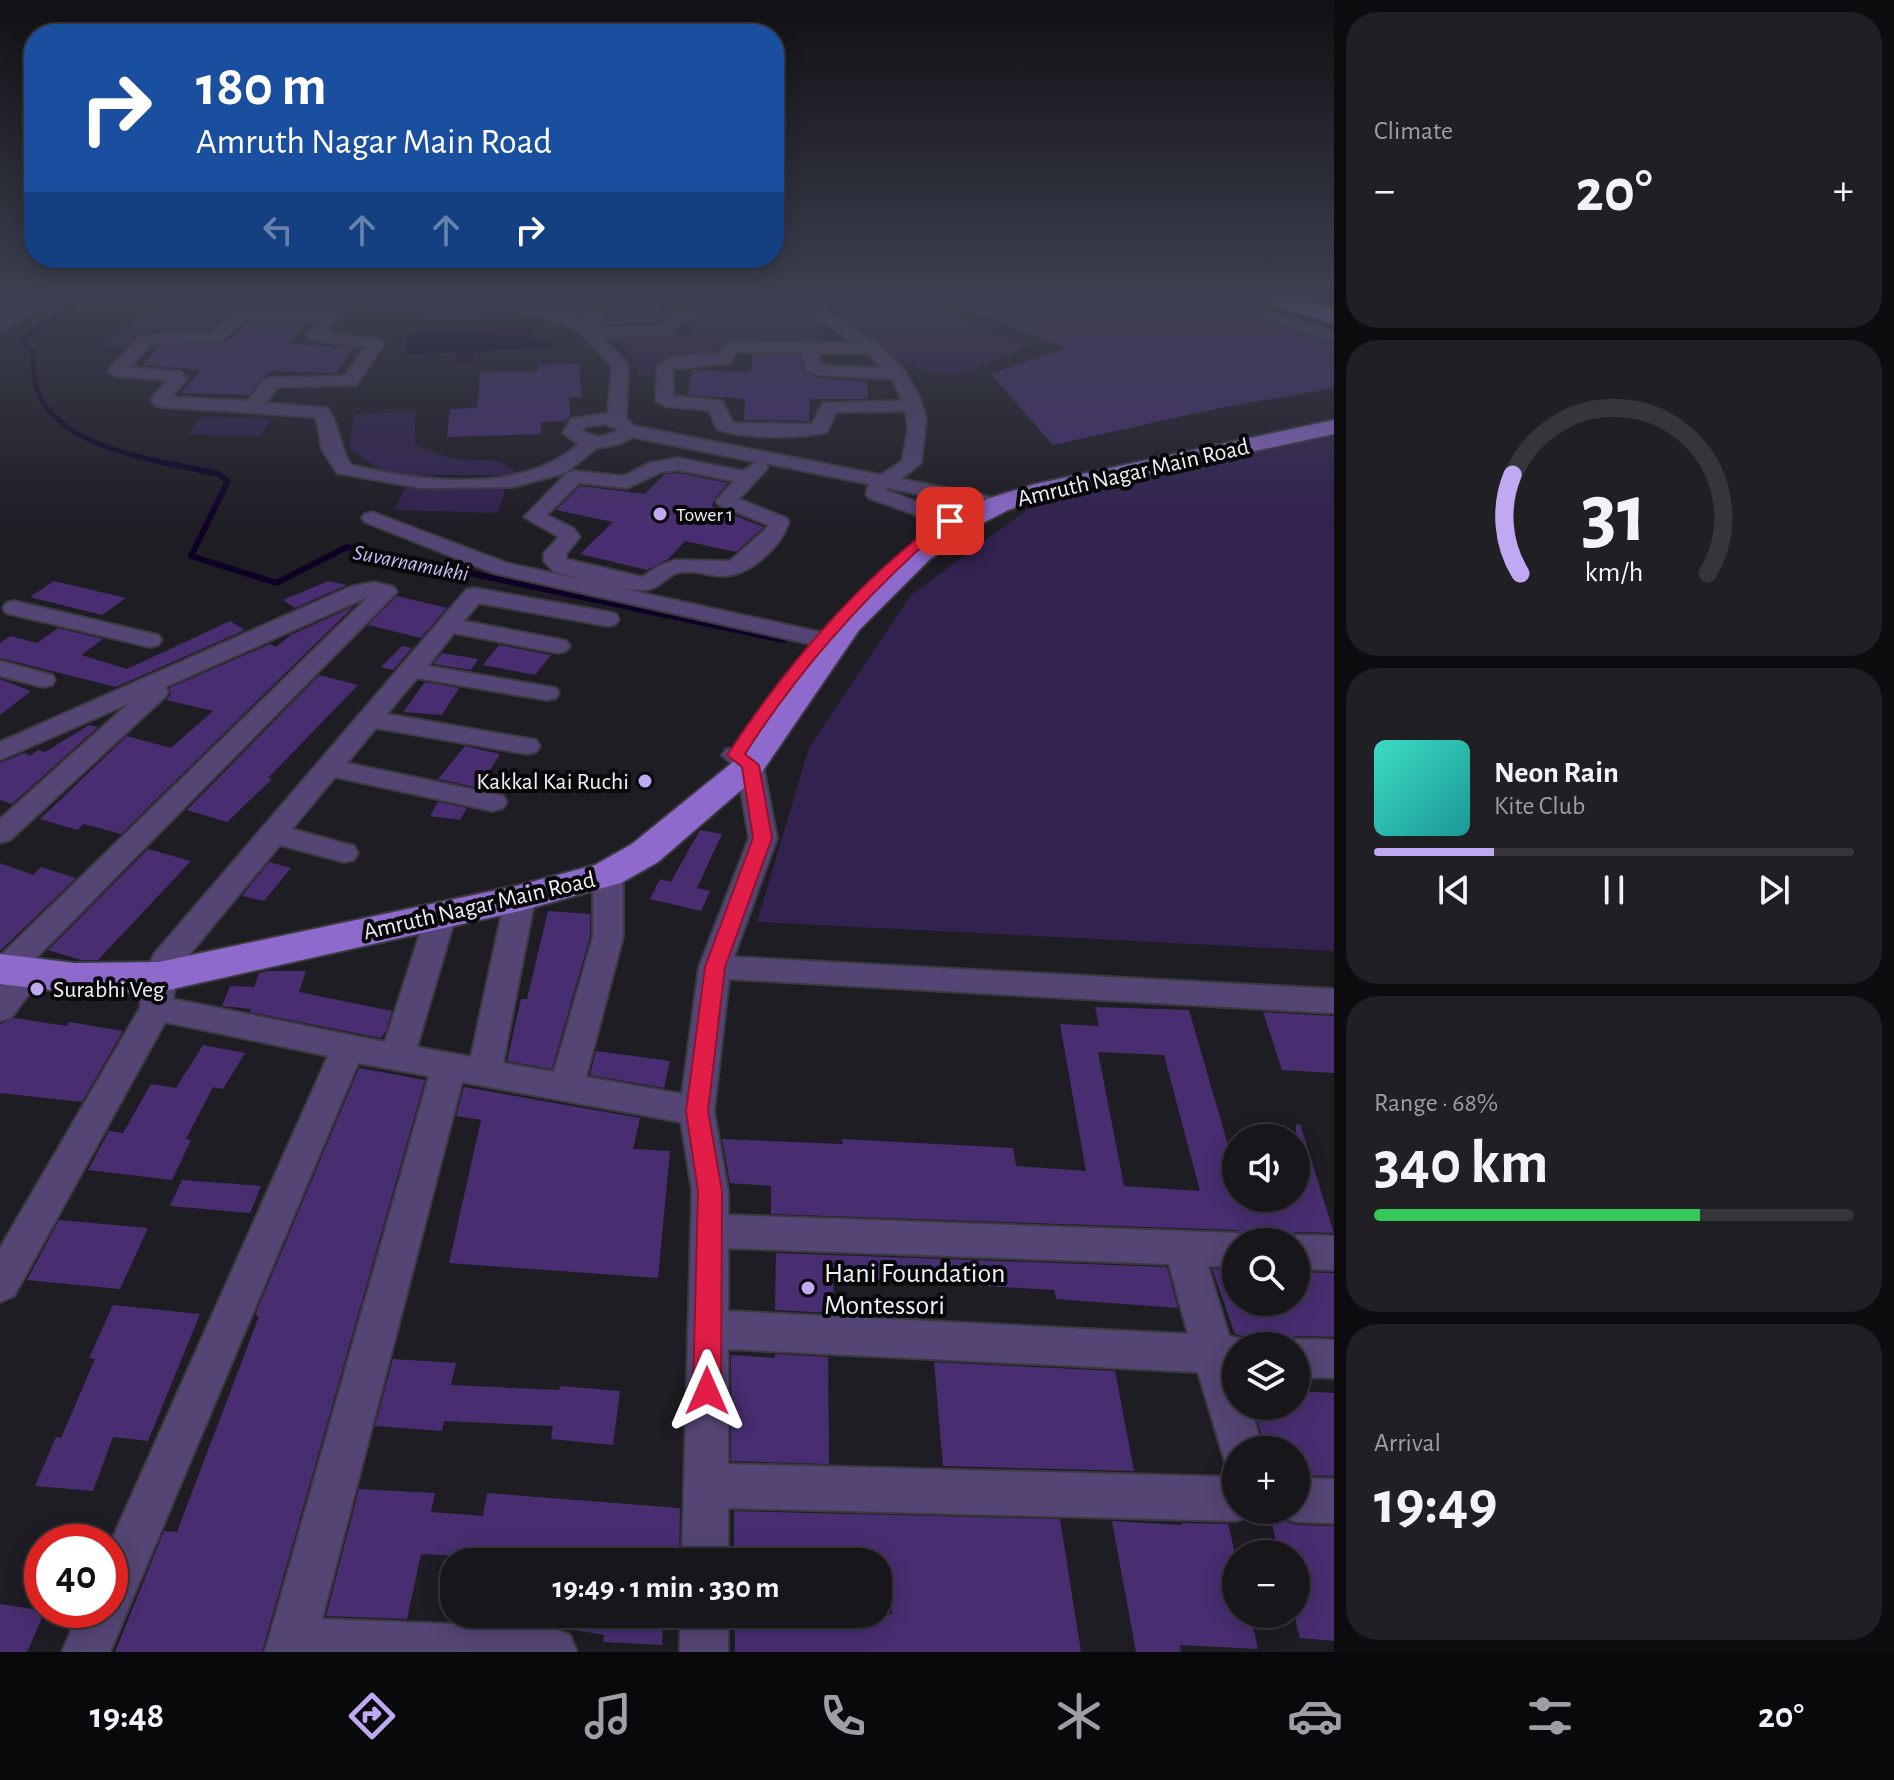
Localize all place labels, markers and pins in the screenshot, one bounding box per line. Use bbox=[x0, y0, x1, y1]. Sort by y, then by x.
pin bbox=[916, 487, 984, 555]
marker: Tower 1 bbox=[651, 505, 669, 523]
place label: Tower 1 bbox=[676, 505, 733, 525]
place label: Kakkal Kai Ruchi bbox=[476, 770, 629, 794]
marker: Kakkal Kai Ruchi bbox=[636, 772, 654, 790]
place label: Surabhi Veg bbox=[53, 978, 165, 1002]
marker: Surabhi Veg bbox=[28, 980, 46, 998]
place label: Hani Foundation Montessori bbox=[824, 1260, 1006, 1320]
marker: Hani Foundation Montessori bbox=[799, 1279, 817, 1297]

